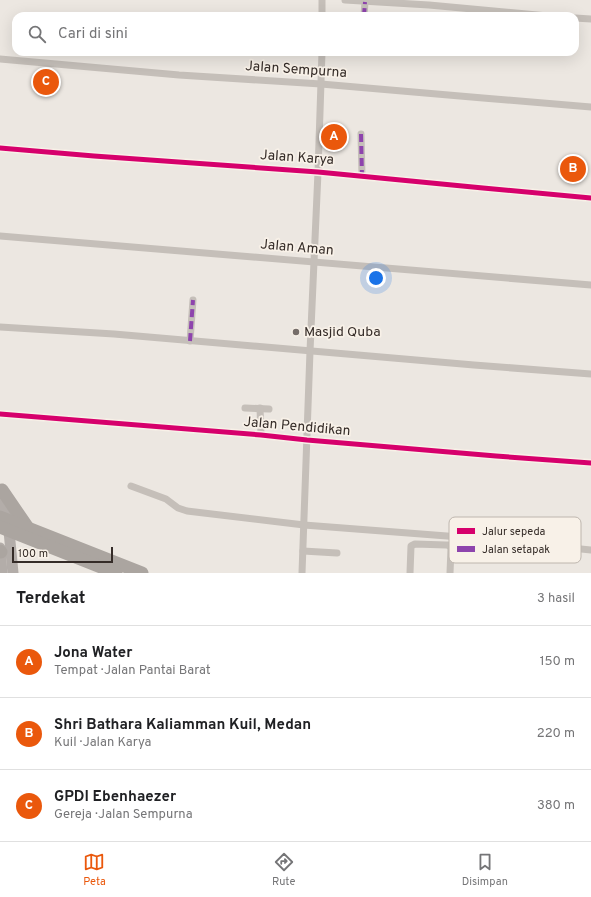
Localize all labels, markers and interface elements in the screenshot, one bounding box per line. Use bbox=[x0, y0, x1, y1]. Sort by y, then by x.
search box bbox=[12, 12, 579, 56]
icon: search bbox=[26, 23, 48, 45]
text: Cari di sini bbox=[58, 25, 128, 44]
street label: Jalan Sempurna bbox=[245, 58, 347, 82]
pin: C bbox=[33, 67, 59, 97]
pin: A bbox=[321, 122, 347, 152]
street label: Jalan Karya bbox=[259, 147, 335, 169]
pin: B bbox=[560, 154, 586, 184]
street label: Jalan Aman bbox=[260, 236, 334, 260]
your location bbox=[366, 268, 386, 288]
place label: Masjid Quba bbox=[304, 324, 381, 341]
marker: Masjid Quba bbox=[291, 327, 301, 337]
street label: Jalan Pendidikan bbox=[243, 414, 351, 440]
legend bbox=[449, 517, 581, 563]
text: Jalur sepeda bbox=[482, 525, 546, 539]
text: Jalan setapak bbox=[482, 543, 550, 557]
scale bar bbox=[12, 545, 113, 564]
text: 100 m bbox=[18, 547, 48, 561]
text: Terdekat bbox=[16, 588, 85, 610]
text: 3 hasil bbox=[537, 591, 575, 607]
text: Jona Water bbox=[54, 644, 132, 663]
text: A bbox=[24, 654, 34, 670]
text: 150 m bbox=[540, 654, 575, 670]
text: Tempat · Jalan Pantai Barat bbox=[54, 663, 211, 679]
text: Shri Bathara Kaliamman Kuil, Medan bbox=[54, 716, 311, 735]
text: B bbox=[25, 726, 33, 742]
text: 220 m bbox=[537, 726, 575, 742]
text: Kuil · Jalan Karya bbox=[54, 735, 151, 751]
text: GPDI Ebenhaezer bbox=[54, 788, 176, 807]
text: C bbox=[25, 798, 33, 814]
text: 380 m bbox=[537, 798, 575, 814]
text: Gereja · Jalan Sempurna bbox=[54, 807, 193, 823]
tab: Peta bbox=[83, 851, 106, 889]
tab: Rute bbox=[272, 851, 295, 889]
tab: Disimpan bbox=[462, 851, 508, 889]

